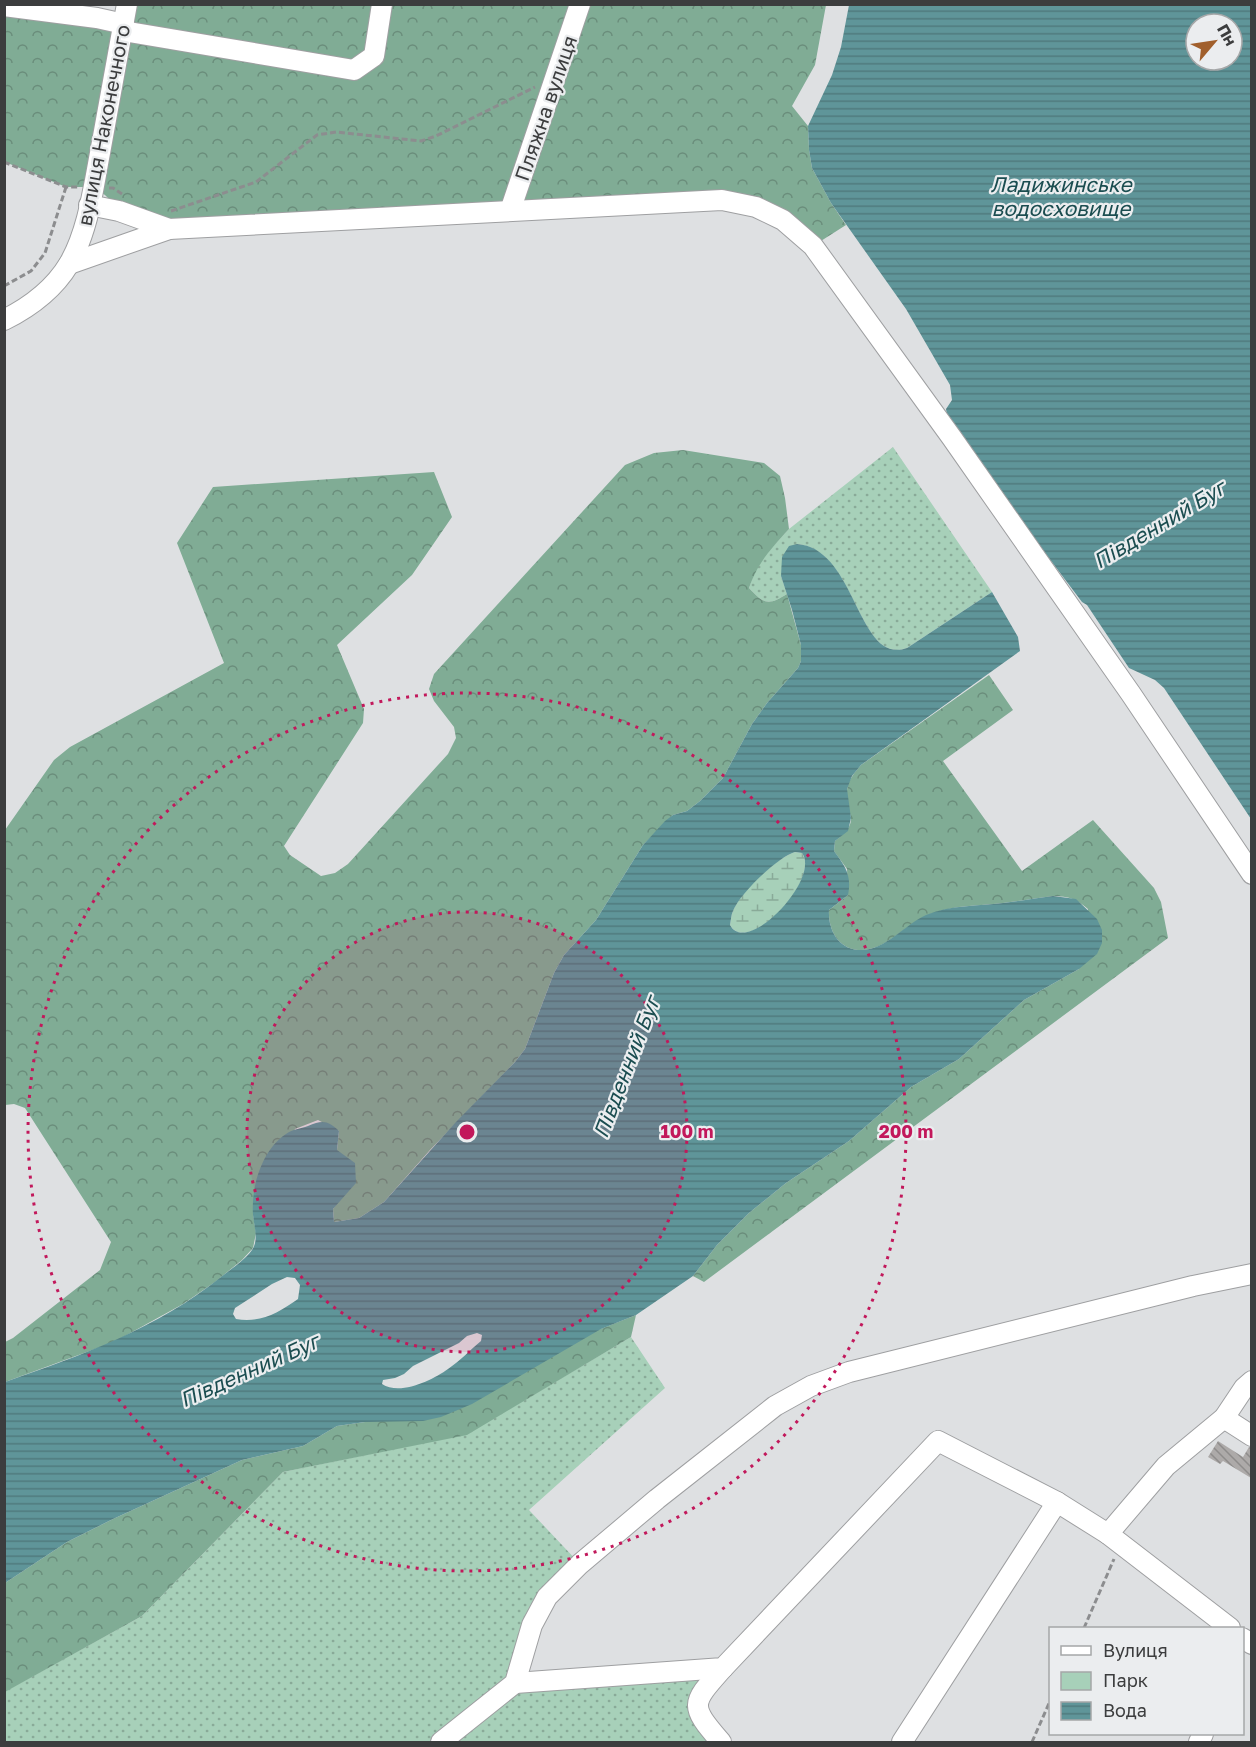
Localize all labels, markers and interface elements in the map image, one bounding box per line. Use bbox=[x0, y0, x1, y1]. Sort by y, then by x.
north arrow bbox=[1184, 12, 1244, 72]
text: Пн bbox=[1213, 20, 1241, 49]
street label: вулиця Наконечного bbox=[72, 22, 134, 228]
street label: Пляжна вулиця bbox=[509, 32, 581, 184]
water label: Ладижинське водосховище bbox=[990, 171, 1133, 221]
water label: Південний Буг bbox=[1088, 473, 1233, 574]
water label: Південний Буг bbox=[587, 989, 666, 1141]
text: 100 m bbox=[661, 1120, 713, 1142]
text: 200 m bbox=[879, 1120, 933, 1142]
centre of rings bbox=[457, 1122, 477, 1142]
water label: Південний Буг bbox=[175, 1326, 326, 1412]
legend bbox=[1049, 1627, 1244, 1735]
text: Вулиця bbox=[1103, 1639, 1168, 1661]
text: Парк bbox=[1103, 1669, 1148, 1691]
text: Вода bbox=[1103, 1699, 1147, 1721]

